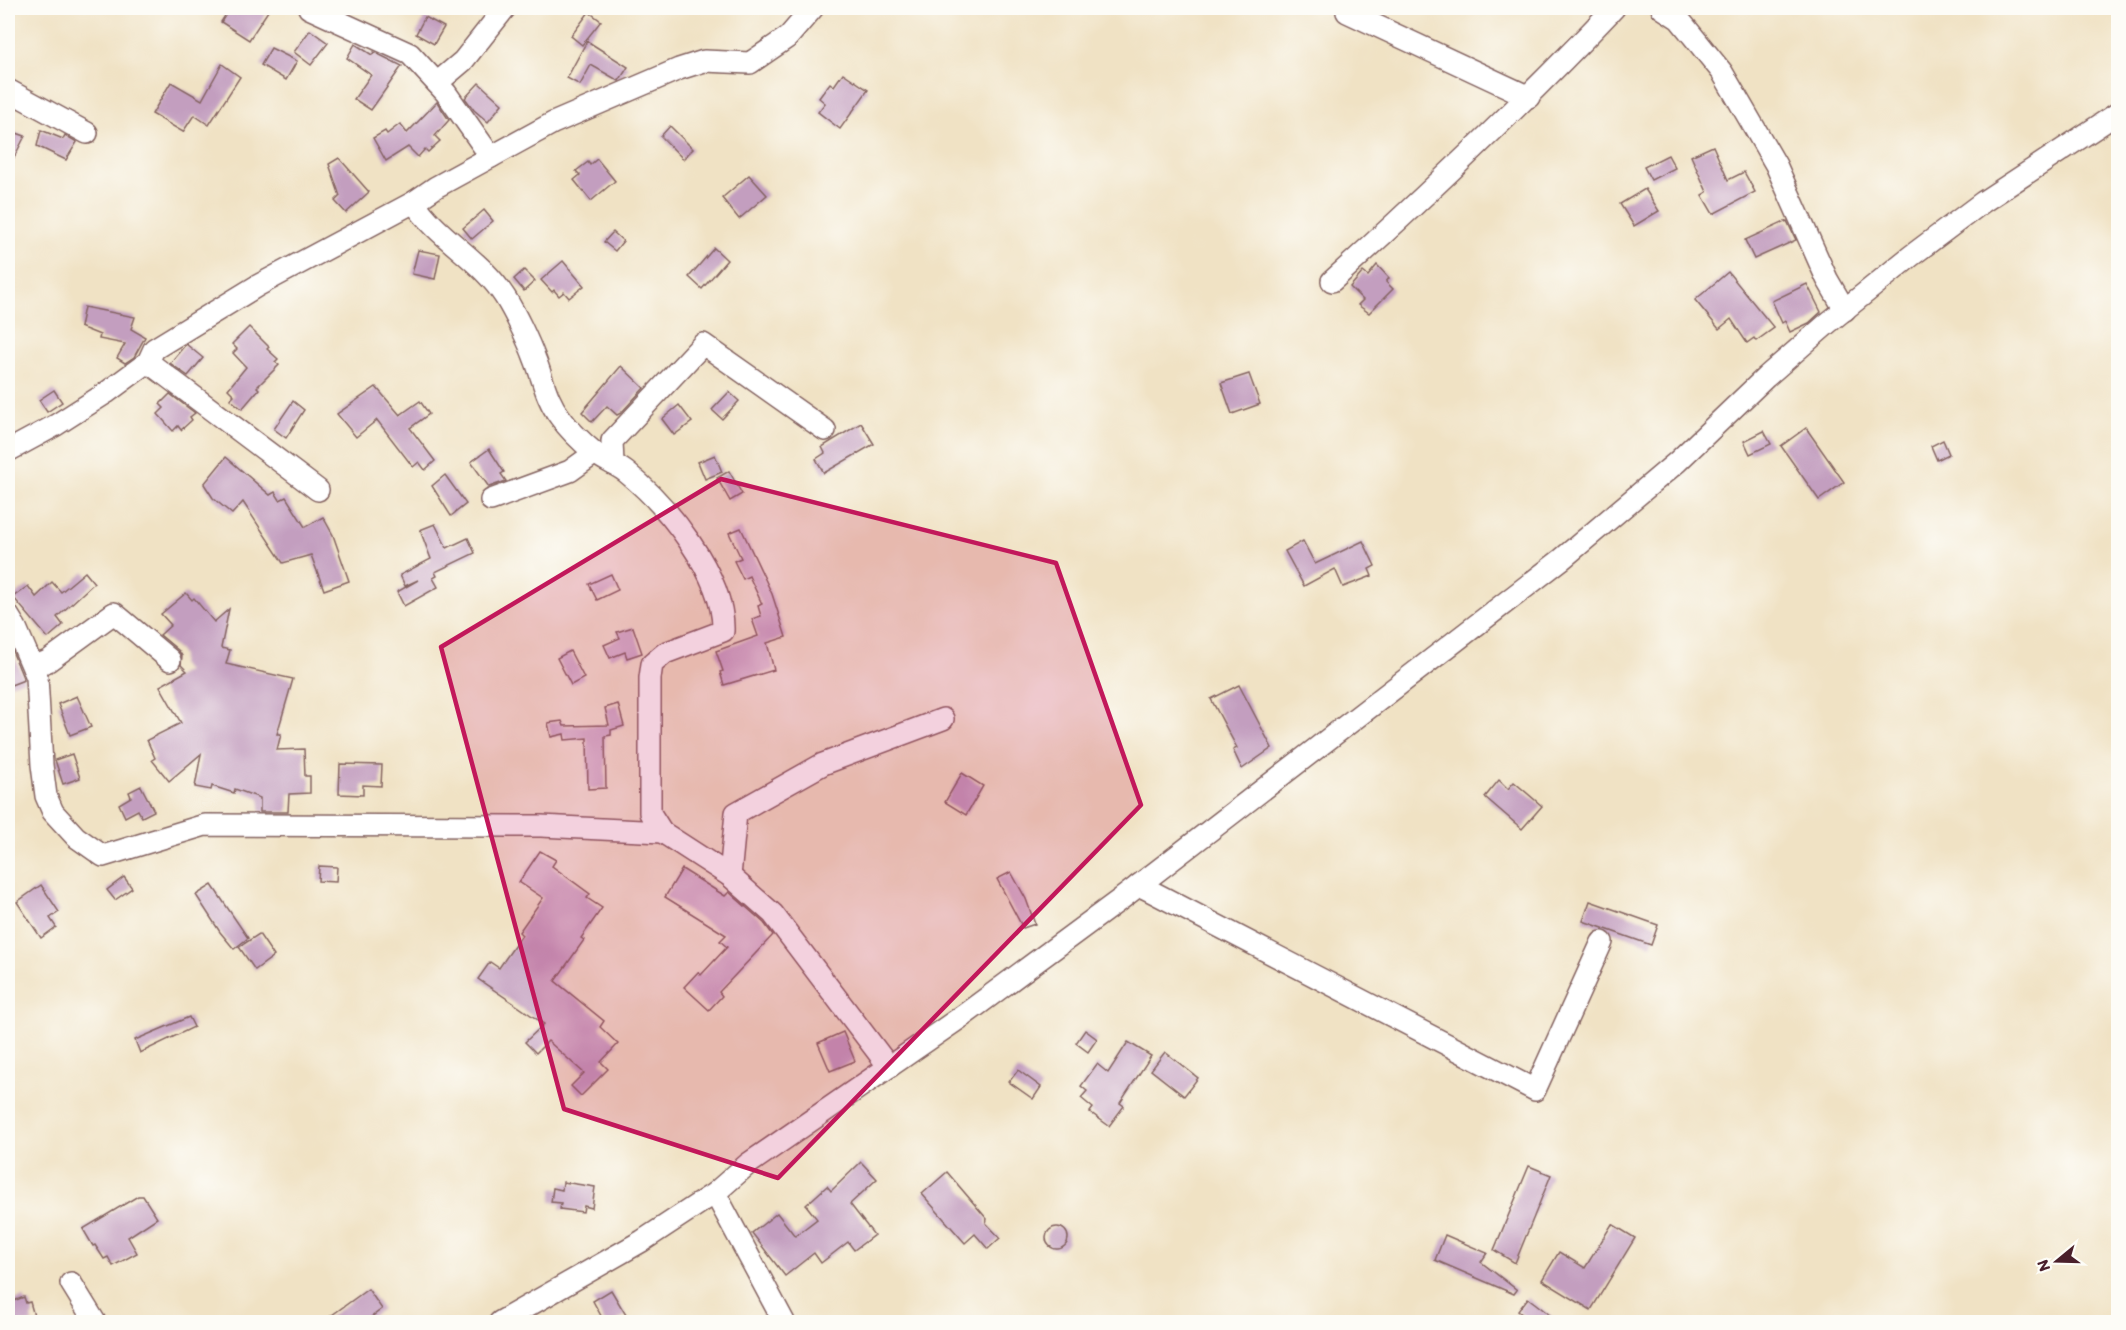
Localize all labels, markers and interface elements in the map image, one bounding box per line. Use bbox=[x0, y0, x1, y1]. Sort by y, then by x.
north arrow bbox=[2027, 1231, 2087, 1291]
text: N bbox=[2033, 1258, 2054, 1274]

